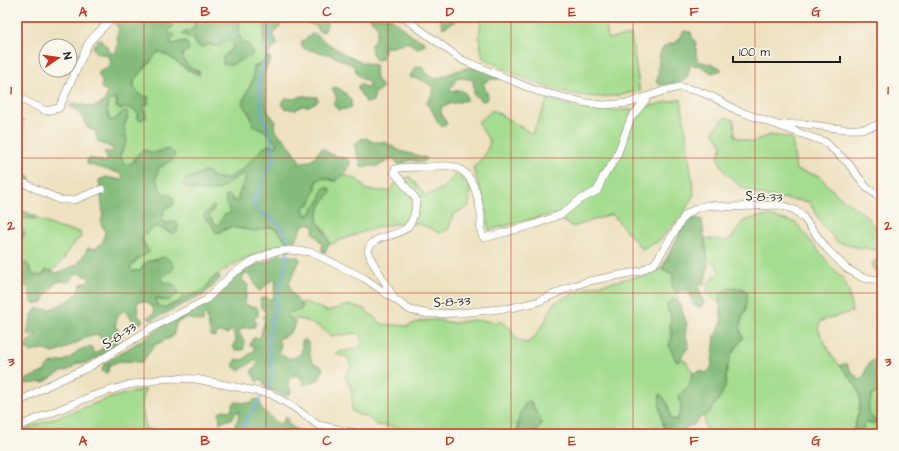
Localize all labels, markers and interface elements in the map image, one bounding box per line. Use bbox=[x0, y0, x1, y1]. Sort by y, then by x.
text: A bbox=[79, 3, 88, 21]
text: B bbox=[200, 3, 210, 21]
text: C bbox=[322, 3, 332, 21]
text: D bbox=[446, 3, 455, 21]
text: E bbox=[568, 3, 576, 21]
text: F bbox=[689, 3, 699, 21]
text: G bbox=[811, 3, 821, 21]
north arrow bbox=[38, 38, 78, 78]
scale bar bbox=[733, 38, 840, 64]
text: 100 m bbox=[739, 44, 770, 61]
text: N bbox=[59, 51, 75, 61]
text: 1 bbox=[10, 81, 12, 99]
text: 1 bbox=[887, 81, 889, 99]
street label: Տ-8-33 bbox=[745, 187, 783, 207]
text: 2 bbox=[6, 217, 15, 235]
text: 2 bbox=[883, 217, 892, 235]
street label: Տ-8-33 bbox=[433, 292, 471, 312]
street label: Տ-8-33 bbox=[99, 318, 140, 354]
text: 3 bbox=[7, 353, 15, 371]
text: 3 bbox=[884, 353, 892, 371]
text: A bbox=[79, 432, 88, 450]
text: B bbox=[200, 432, 210, 450]
text: C bbox=[322, 432, 332, 450]
text: D bbox=[446, 432, 455, 450]
text: E bbox=[568, 432, 576, 450]
text: F bbox=[689, 432, 699, 450]
text: G bbox=[811, 432, 821, 450]

